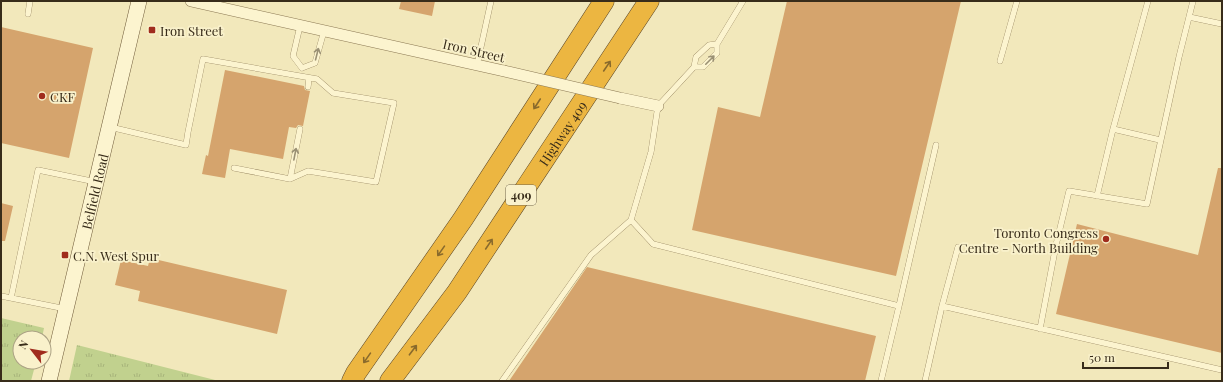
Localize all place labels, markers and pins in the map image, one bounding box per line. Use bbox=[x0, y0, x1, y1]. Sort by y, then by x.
place label: Iron Street bbox=[160, 22, 223, 39]
marker: Iron Street bbox=[147, 25, 157, 35]
place label: CKF bbox=[50, 88, 75, 105]
marker: CKF bbox=[37, 91, 47, 101]
place label: Toronto Congress Centre - North Building bbox=[959, 224, 1098, 256]
marker: Toronto Congress Centre - North Building bbox=[1101, 234, 1111, 244]
place label: C.N. West Spur bbox=[73, 247, 159, 264]
marker: C.N. West Spur bbox=[60, 250, 70, 260]

